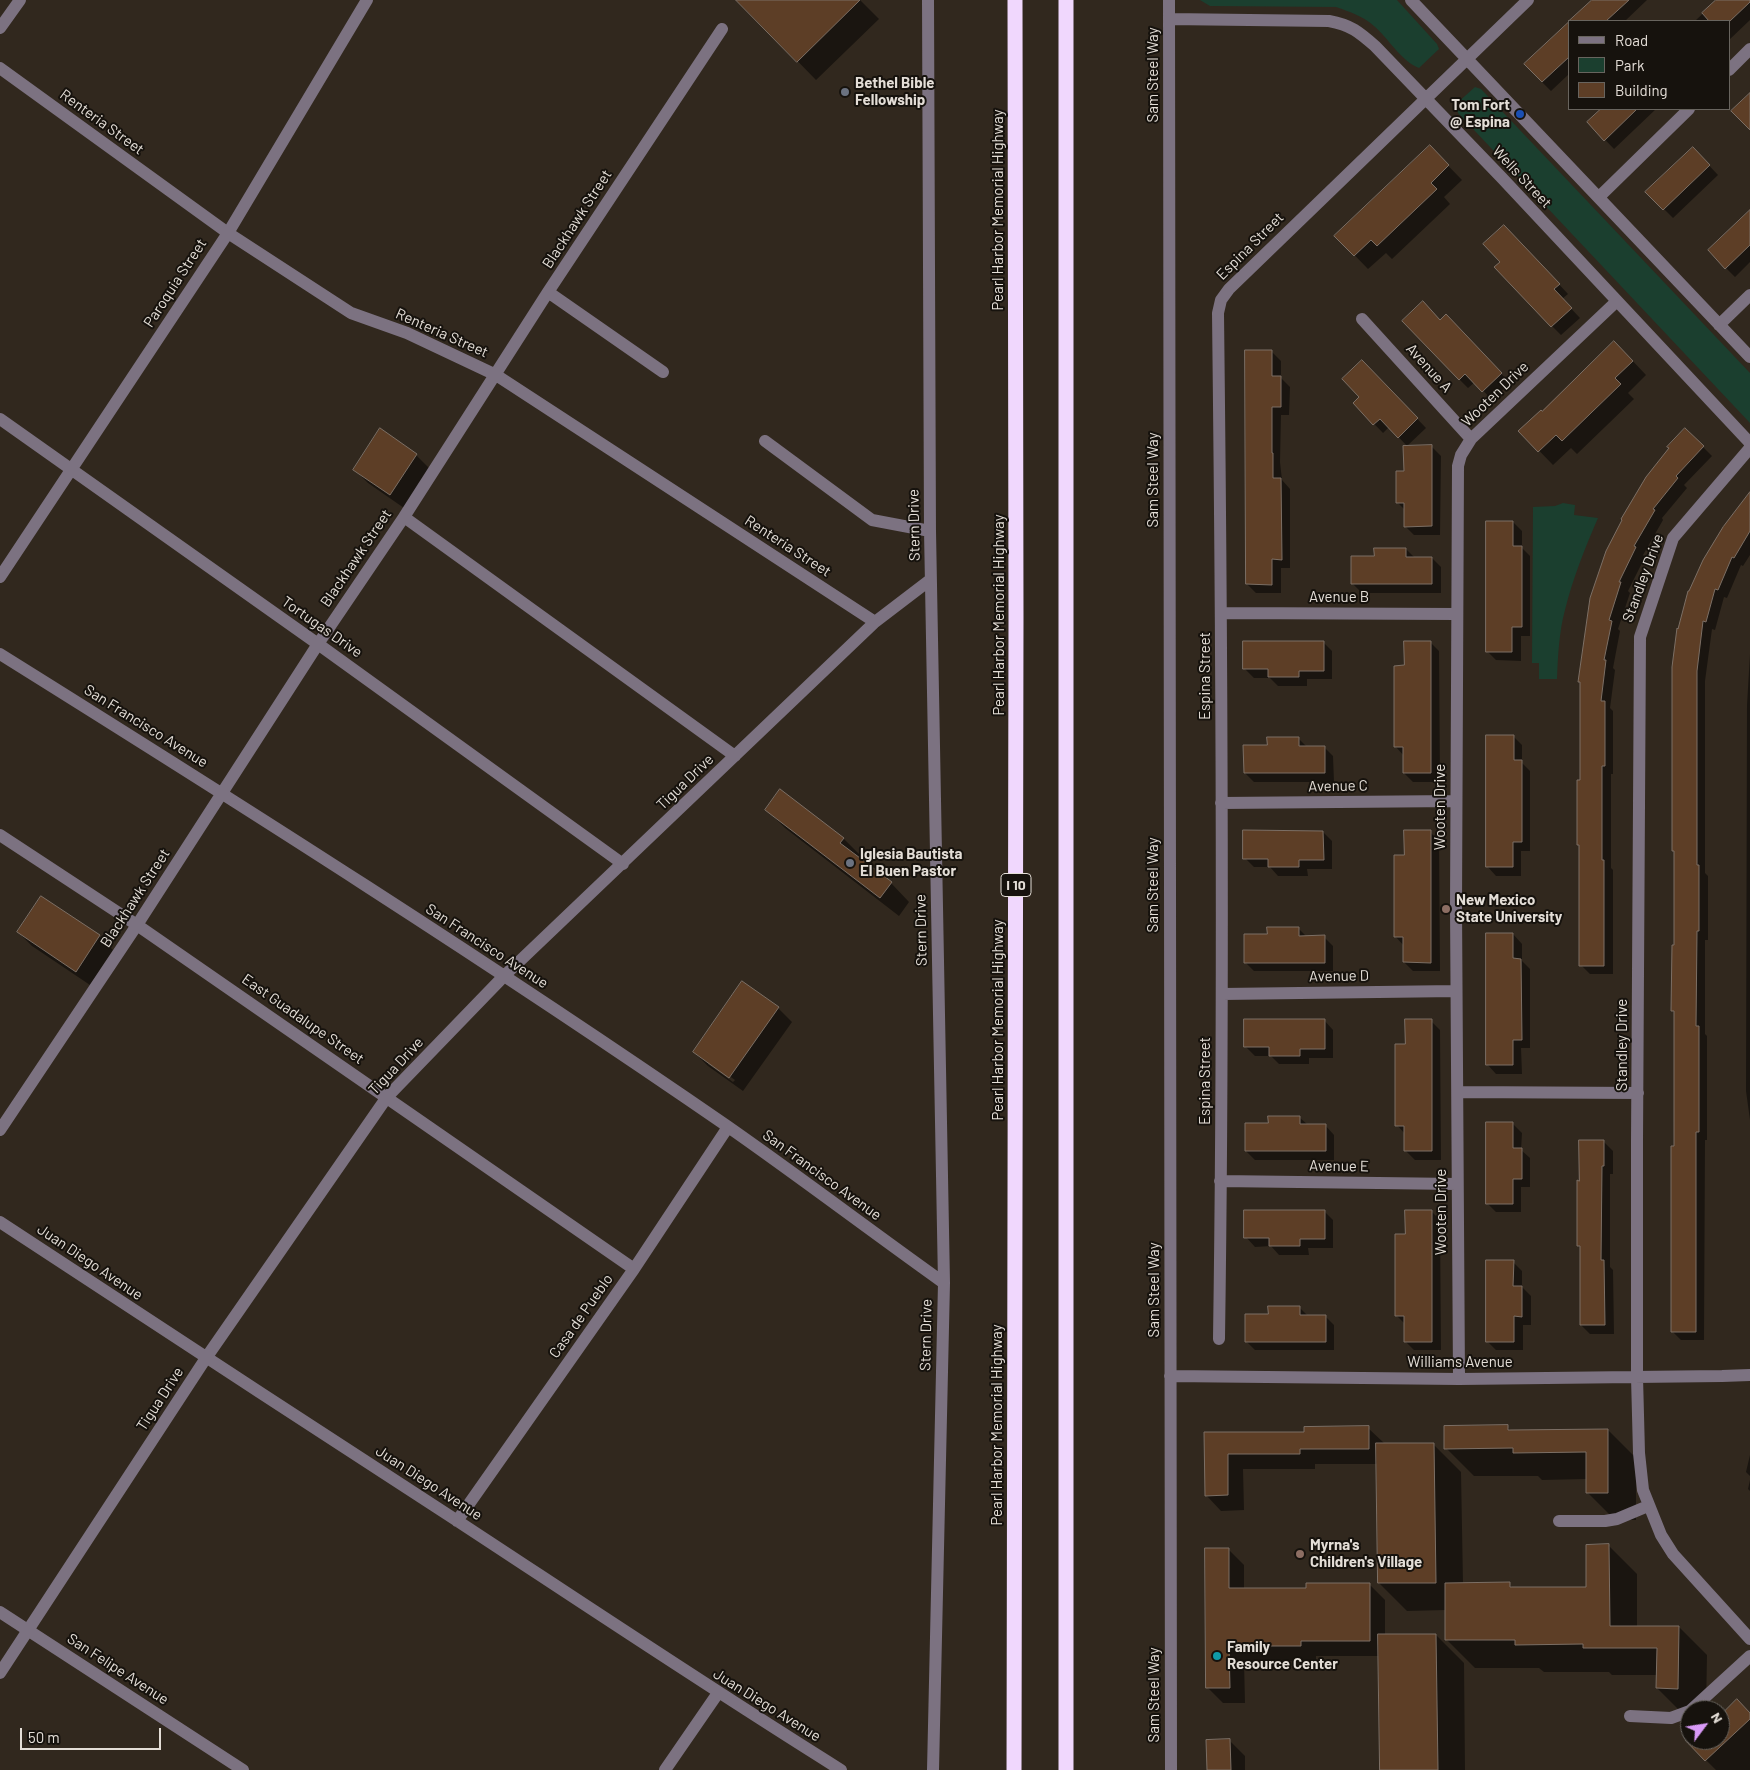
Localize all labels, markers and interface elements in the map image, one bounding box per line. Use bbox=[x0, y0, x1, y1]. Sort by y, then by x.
legend bbox=[1568, 20, 1730, 110]
street label: Sam Steel Way bbox=[1144, 27, 1162, 123]
text: Road bbox=[1615, 31, 1648, 49]
text: Park bbox=[1615, 56, 1644, 74]
place label: Bethel Bible Fellowship bbox=[855, 74, 934, 109]
text: Building bbox=[1615, 81, 1668, 99]
street label: Renteria Street bbox=[57, 86, 147, 158]
marker: Bethel Bible Fellowship bbox=[839, 86, 851, 98]
place label: Tom Fort @ Espina bbox=[1450, 96, 1510, 131]
marker: Tom Fort @ Espina bbox=[1514, 108, 1526, 120]
street label: Pearl Harbor Memorial Highway bbox=[989, 109, 1007, 311]
street label: Wells Street bbox=[1489, 142, 1555, 212]
street label: Blackhawk Street bbox=[538, 166, 616, 272]
street label: Espina Street bbox=[1212, 208, 1288, 284]
street label: Paroquia Street bbox=[140, 235, 210, 331]
street label: Renteria Street bbox=[393, 305, 491, 361]
street label: Avenue A bbox=[1402, 340, 1456, 396]
street label: Wooten Drive bbox=[1458, 358, 1532, 430]
street label: Sam Steel Way bbox=[1144, 432, 1162, 528]
street label: Stern Drive bbox=[904, 489, 924, 561]
street label: Blackhawk Street bbox=[317, 506, 395, 610]
street label: Renteria Street bbox=[741, 511, 835, 581]
street label: Pearl Harbor Memorial Highway bbox=[990, 514, 1008, 716]
street label: Standley Drive bbox=[1619, 531, 1667, 625]
street label: Avenue B bbox=[1309, 588, 1369, 606]
street label: Tortugas Drive bbox=[278, 593, 366, 661]
street label: Espina Street bbox=[1196, 632, 1214, 720]
street label: San Francisco Avenue bbox=[81, 681, 211, 771]
street label: Tigua Drive bbox=[653, 750, 717, 814]
street label: Wooten Drive bbox=[1431, 764, 1449, 850]
street label: Avenue C bbox=[1308, 776, 1368, 796]
street label: Sam Steel Way bbox=[1144, 837, 1162, 933]
street label: Blackhawk Street bbox=[96, 845, 174, 951]
place label: Iglesia Bautista El Buen Pastor bbox=[860, 845, 962, 880]
marker: Iglesia Bautista El Buen Pastor bbox=[844, 857, 856, 869]
road number: I 10 bbox=[1001, 874, 1031, 896]
place label: New Mexico State University bbox=[1456, 891, 1562, 926]
street label: Stern Drive bbox=[911, 894, 931, 966]
street label: San Francisco Avenue bbox=[422, 900, 552, 992]
marker: New Mexico State University bbox=[1440, 903, 1452, 915]
street label: Pearl Harbor Memorial Highway bbox=[989, 919, 1007, 1121]
street label: Avenue D bbox=[1309, 966, 1369, 986]
street label: East Guadalupe Street bbox=[239, 970, 367, 1068]
street label: Standley Drive bbox=[1613, 999, 1631, 1091]
street label: Tigua Drive bbox=[365, 1033, 427, 1099]
street label: Espina Street bbox=[1196, 1037, 1214, 1125]
street label: San Francisco Avenue bbox=[759, 1126, 885, 1224]
street label: Avenue E bbox=[1309, 1156, 1369, 1176]
street label: Wooten Drive bbox=[1432, 1169, 1450, 1255]
street label: Juan Diego Avenue bbox=[34, 1220, 146, 1304]
street label: Sam Steel Way bbox=[1145, 1242, 1163, 1338]
street label: Casa de Pueblo bbox=[545, 1271, 617, 1361]
street label: Stern Drive bbox=[916, 1299, 936, 1371]
street label: Pearl Harbor Memorial Highway bbox=[988, 1324, 1006, 1526]
street label: Williams Avenue bbox=[1407, 1353, 1513, 1371]
street label: Tigua Drive bbox=[133, 1364, 187, 1434]
street label: Juan Diego Avenue bbox=[372, 1442, 486, 1524]
place label: Myrna's Children's Village bbox=[1310, 1536, 1422, 1571]
marker: Myrna's Children's Village bbox=[1294, 1548, 1306, 1560]
street label: San Felipe Avenue bbox=[64, 1629, 172, 1709]
place label: Family Resource Center bbox=[1227, 1638, 1338, 1673]
street label: Sam Steel Way bbox=[1145, 1647, 1163, 1743]
marker: Family Resource Center bbox=[1211, 1650, 1223, 1662]
street label: Juan Diego Avenue bbox=[710, 1665, 824, 1745]
north arrow bbox=[1680, 1700, 1730, 1750]
text: N bbox=[1708, 1709, 1727, 1726]
scale bar bbox=[22, 1718, 164, 1750]
text: 50 m bbox=[28, 1728, 60, 1746]

